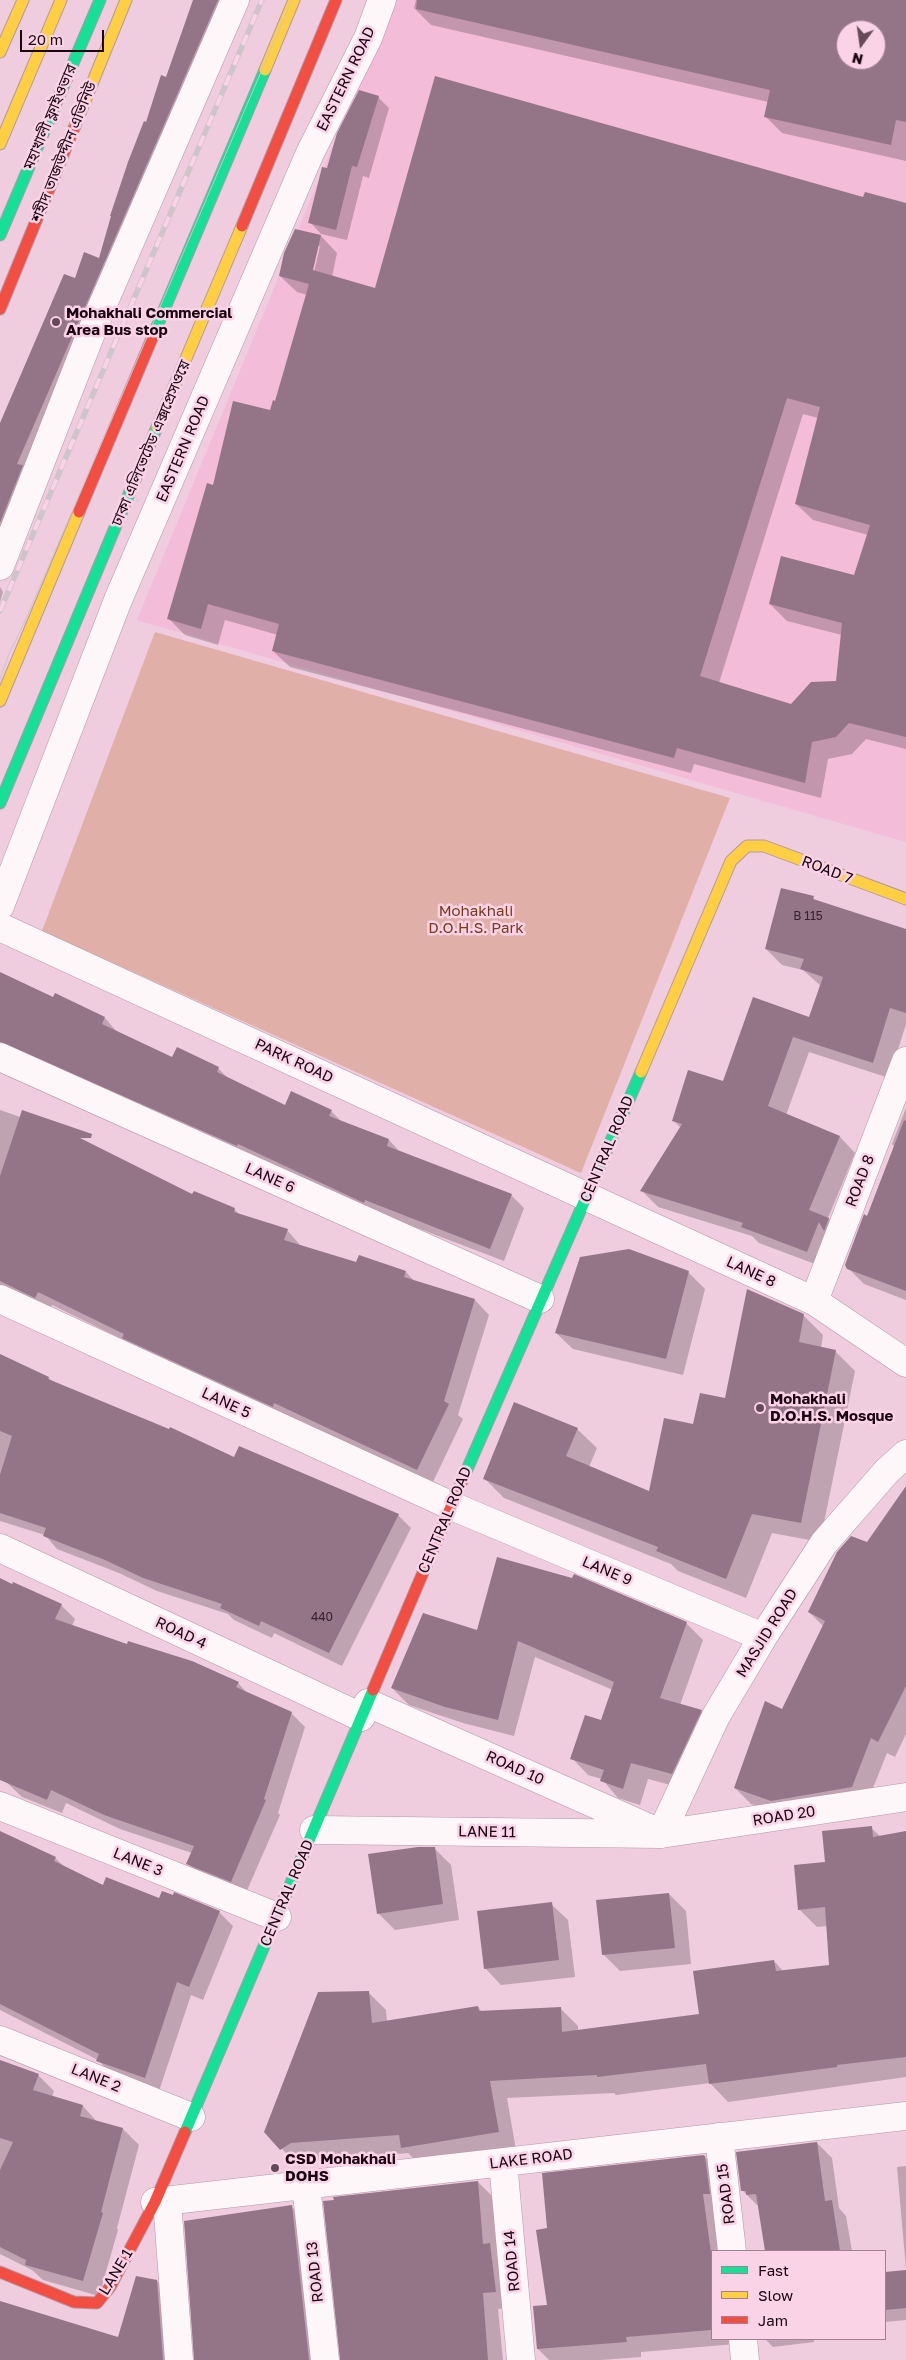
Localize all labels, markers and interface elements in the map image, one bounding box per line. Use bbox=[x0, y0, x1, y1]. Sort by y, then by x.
scale bar bbox=[22, 20, 106, 52]
north arrow bbox=[836, 20, 886, 70]
street label: EASTERN ROAD bbox=[313, 24, 379, 134]
text: 20 m bbox=[28, 30, 63, 48]
text: N bbox=[850, 50, 865, 69]
street label: মহাখালী ফ্লাইওভার bbox=[20, 61, 80, 173]
street label: শহীদ তাজউদ্দীন এভিনিউ bbox=[27, 79, 101, 225]
place label: Mohakhali Commercial Area Bus stop bbox=[66, 304, 232, 339]
marker: Mohakhali Commercial Area Bus stop bbox=[50, 316, 62, 328]
street label: ঢাকা এলিভেটেড এক্সপ্রেসওয়ে bbox=[108, 357, 194, 529]
street label: EASTERN ROAD bbox=[152, 393, 214, 505]
street label: ROAD 7 bbox=[799, 852, 855, 888]
park label: Mohakhali D.O.H.S. Park bbox=[428, 902, 524, 937]
house number: B 115 bbox=[793, 909, 823, 923]
street label: PARK ROAD bbox=[252, 1035, 336, 1087]
street label: CENTRAL ROAD bbox=[576, 1093, 638, 1205]
street label: ROAD 8 bbox=[842, 1152, 878, 1210]
street label: LANE 6 bbox=[242, 1159, 298, 1197]
street label: LANE 8 bbox=[723, 1253, 779, 1291]
street label: LANE 5 bbox=[199, 1384, 253, 1422]
place label: Mohakhali D.O.H.S. Mosque bbox=[770, 1390, 893, 1425]
marker: Mohakhali D.O.H.S. Mosque bbox=[754, 1402, 766, 1414]
street label: CENTRAL ROAD bbox=[414, 1464, 476, 1576]
street label: LANE 9 bbox=[579, 1552, 635, 1590]
street label: MASJID ROAD bbox=[733, 1585, 801, 1681]
house number: 440 bbox=[311, 1610, 333, 1624]
street label: ROAD 4 bbox=[153, 1613, 209, 1653]
street label: ROAD 10 bbox=[483, 1747, 547, 1789]
street label: ROAD 20 bbox=[751, 1802, 817, 1830]
street label: LANE 11 bbox=[458, 1822, 516, 1842]
street label: CENTRAL ROAD bbox=[256, 1837, 318, 1949]
street label: LANE 3 bbox=[110, 1844, 166, 1880]
street label: LANE 2 bbox=[68, 2060, 124, 2096]
street label: LAKE ROAD bbox=[488, 2145, 574, 2173]
place label: CSD Mohakhali DOHS bbox=[285, 2150, 396, 2185]
marker: CSD Mohakhali DOHS bbox=[269, 2162, 281, 2174]
street label: ROAD 15 bbox=[713, 2162, 739, 2226]
street label: ROAD 14 bbox=[500, 2229, 524, 2293]
street label: ROAD 13 bbox=[303, 2241, 327, 2303]
street label: LANE 1 bbox=[95, 2246, 137, 2298]
legend bbox=[711, 2250, 886, 2340]
text: Fast bbox=[758, 2261, 789, 2279]
text: Slow bbox=[758, 2286, 793, 2304]
text: Jam bbox=[758, 2311, 788, 2329]

